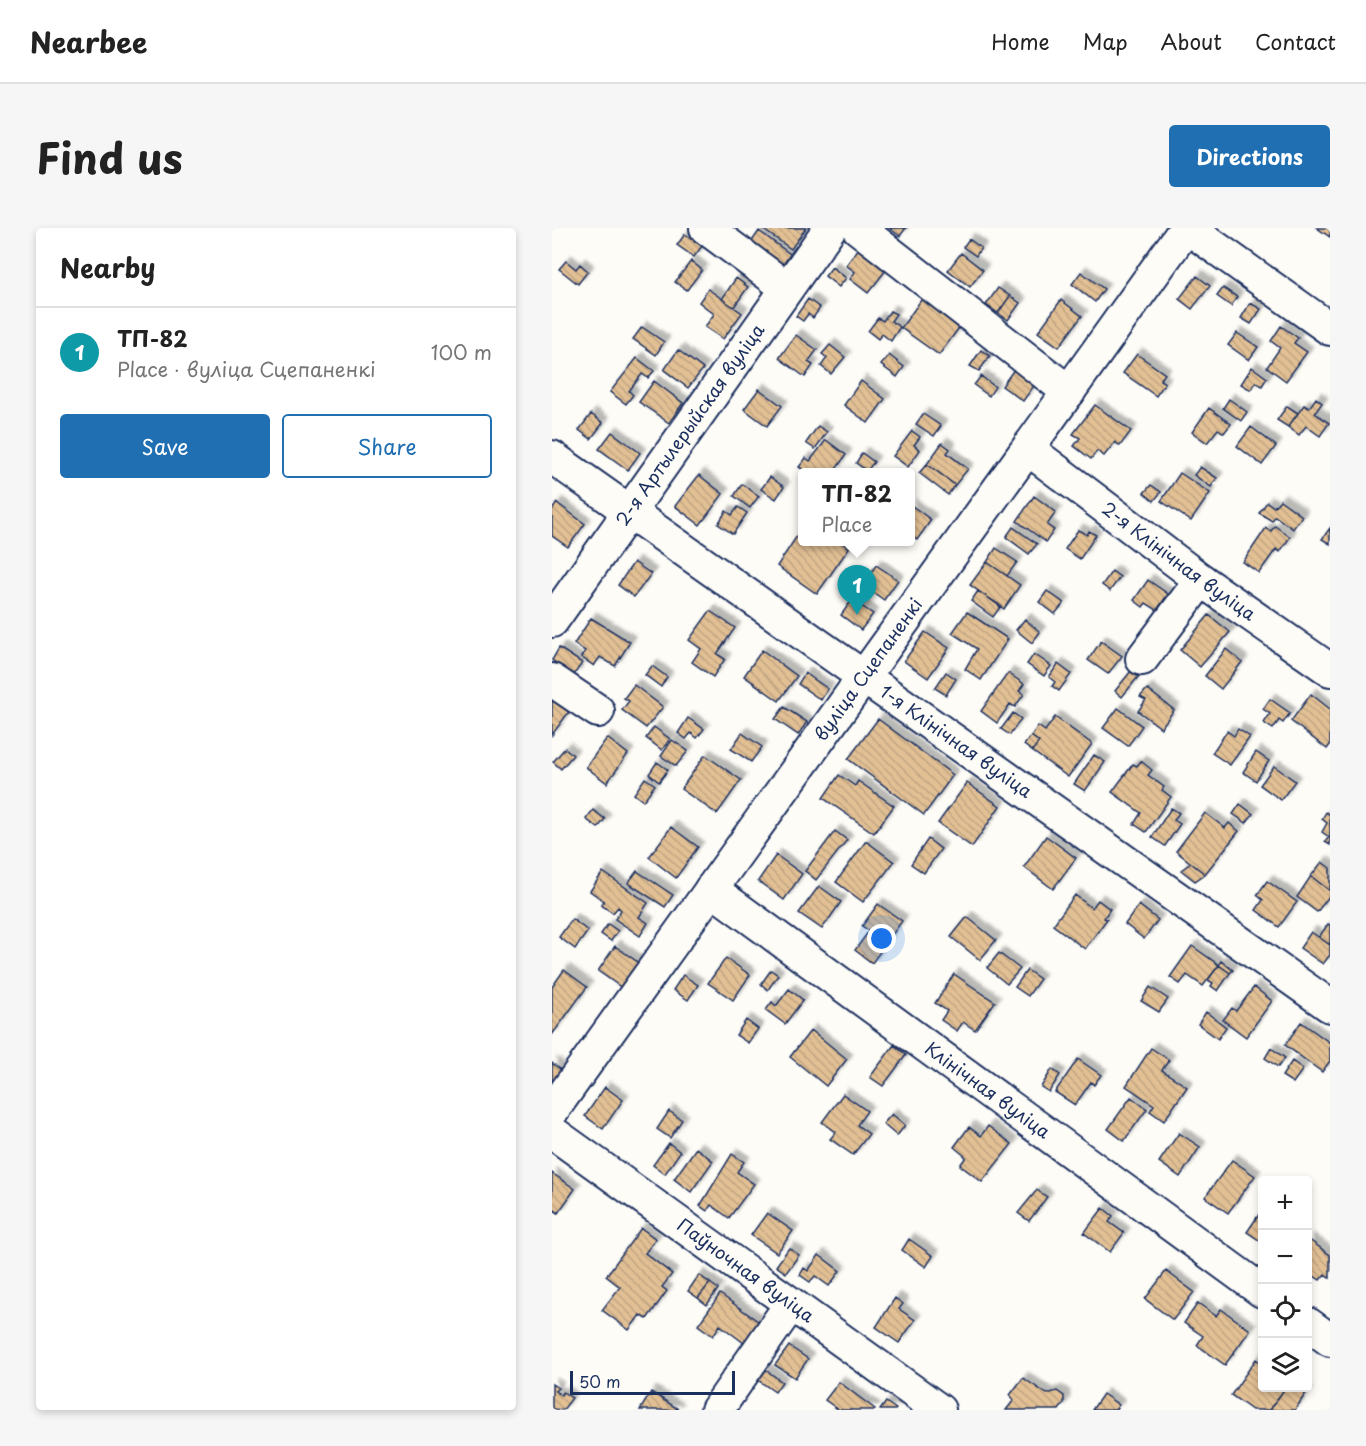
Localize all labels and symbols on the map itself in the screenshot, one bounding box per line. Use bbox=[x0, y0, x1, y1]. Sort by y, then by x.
street label: 2-я Артылерыйская вуліца bbox=[608, 318, 770, 531]
street label: 2-я Клінічная вуліца bbox=[1097, 494, 1262, 626]
pin: 1 bbox=[838, 566, 876, 615]
street label: вуліца Сцепаненкі bbox=[807, 592, 928, 746]
street label: 1-я Клінічная вуліца bbox=[875, 677, 1038, 804]
your location bbox=[867, 924, 896, 953]
street label: Клінічная вуліца bbox=[920, 1034, 1057, 1144]
street label: Паўночная вуліца bbox=[672, 1211, 820, 1328]
scale bar bbox=[570, 1368, 735, 1396]

